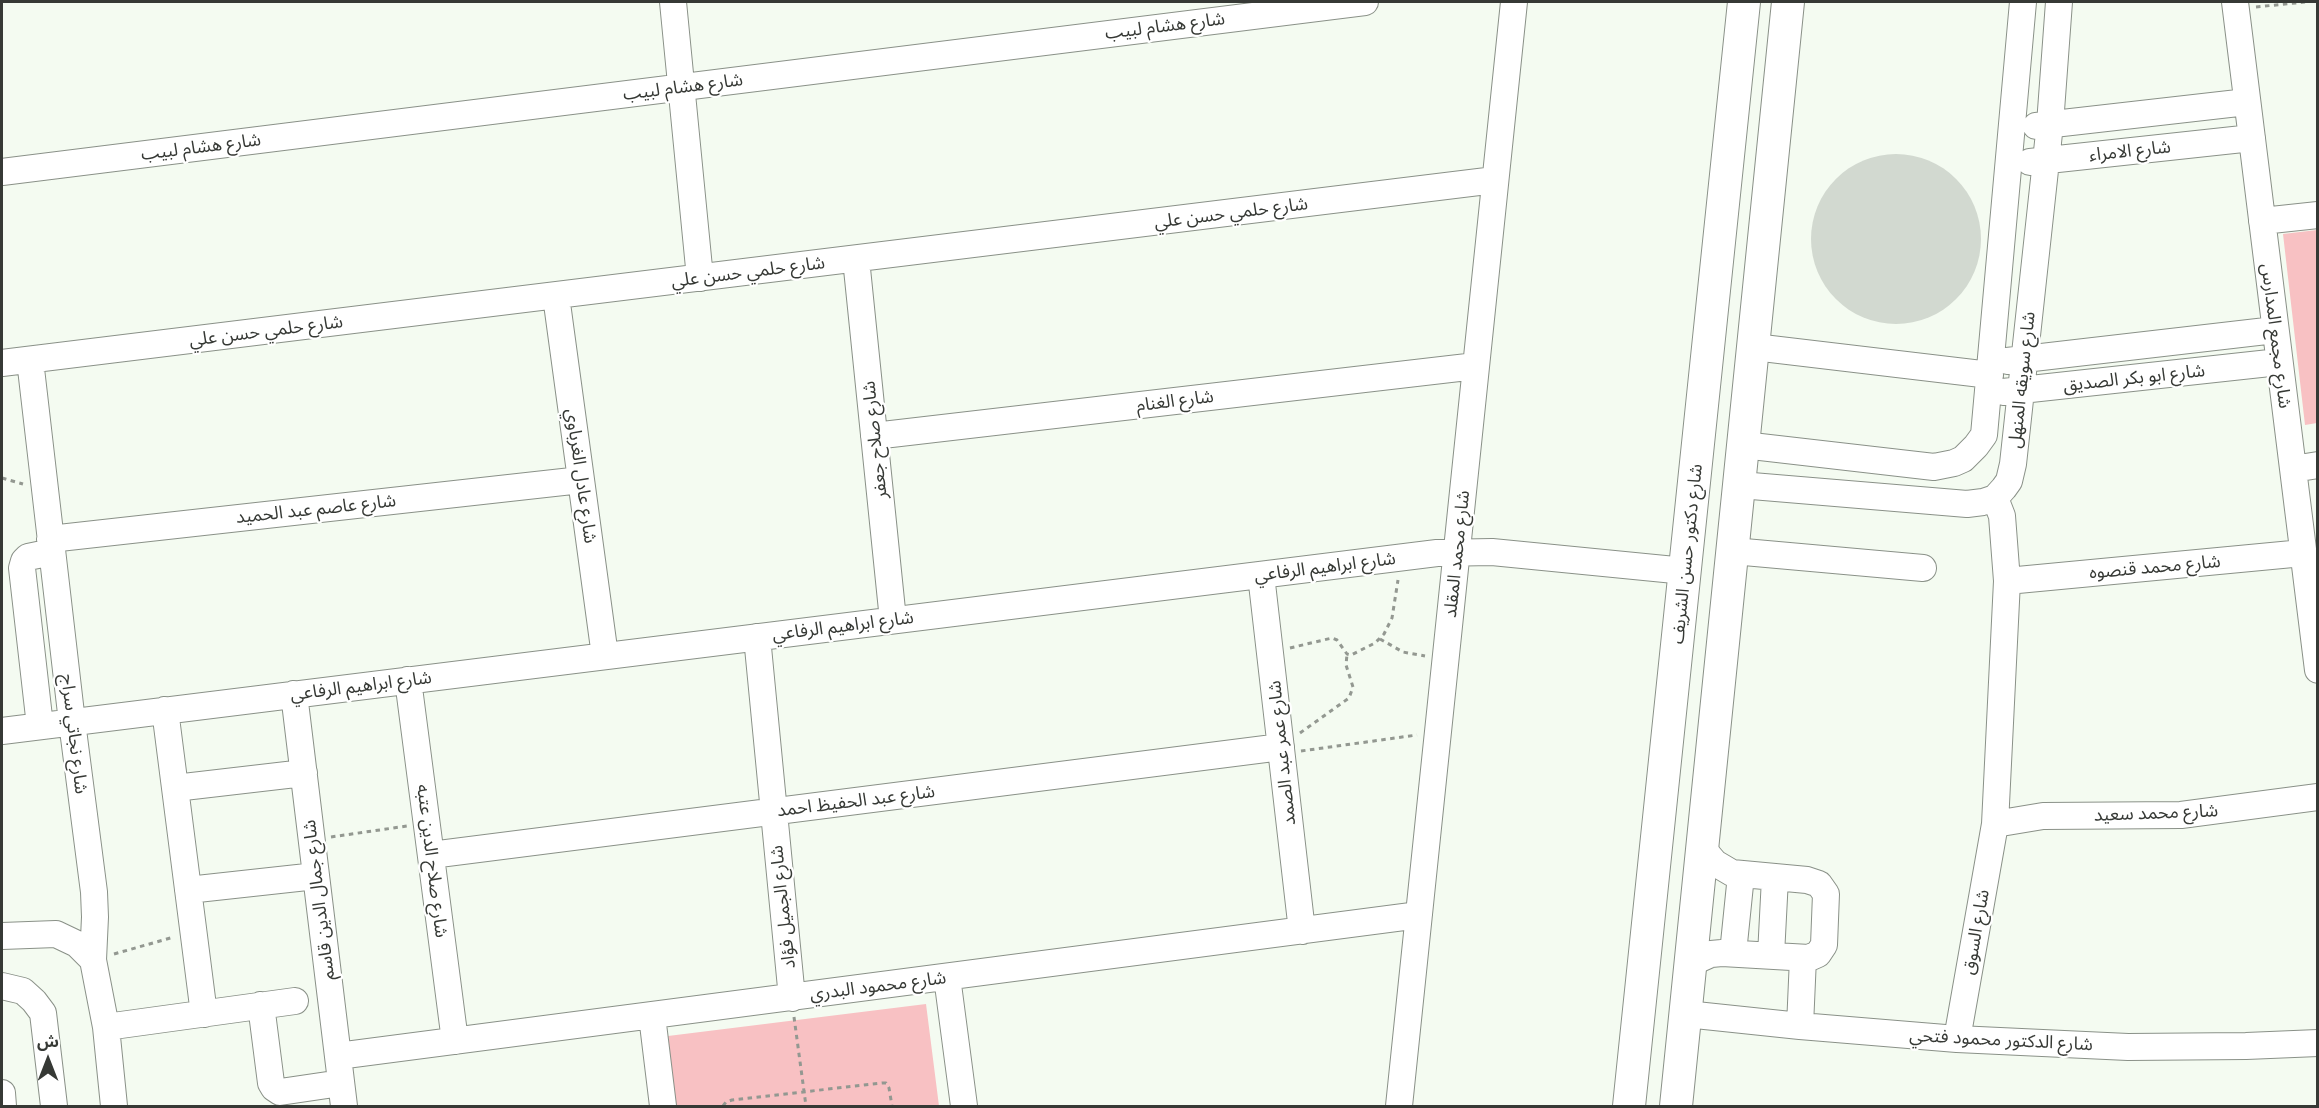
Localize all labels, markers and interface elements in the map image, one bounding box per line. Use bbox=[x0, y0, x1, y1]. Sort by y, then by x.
street label: شارع هشام لبيب bbox=[1104, 8, 1226, 44]
street label: شارع هشام لبيب bbox=[622, 69, 744, 105]
street label: شارع هشام لبيب bbox=[140, 129, 262, 165]
street label: شارع الامراء bbox=[2088, 136, 2172, 166]
street label: شارع حلمي حسن علي bbox=[1153, 193, 1309, 233]
street label: شارع حلمي حسن علي bbox=[670, 252, 826, 292]
street label: شارع مجمع المدارس bbox=[2256, 262, 2296, 410]
street label: شارع حلمي حسن علي bbox=[188, 311, 344, 351]
street label: شارع سويقه المنهل bbox=[2004, 311, 2040, 449]
street label: شارع ابو بكر الصديق bbox=[2062, 360, 2206, 396]
street label: شارع صلاح جعفر bbox=[858, 380, 892, 500]
street label: شارع الغنام bbox=[1135, 386, 1215, 416]
street label: شارع عادل الغرباوي bbox=[561, 407, 601, 545]
street label: شارع دكتور حسن الشريف bbox=[1667, 463, 1707, 645]
street label: شارع محمد المقلد bbox=[1440, 489, 1474, 619]
street label: شارع عاصم عبد الحميد bbox=[235, 490, 397, 528]
street label: شارع ابراهيم الرفاعي bbox=[1253, 548, 1397, 586]
street label: شارع محمد قنصوه bbox=[2088, 550, 2222, 584]
street label: شارع ابراهيم الرفاعي bbox=[771, 607, 915, 645]
street label: شارع ابراهيم الرفاعي bbox=[289, 667, 433, 705]
street label: شارع نجاتي سراج bbox=[56, 673, 92, 795]
street label: شارع عمر عبد الصمد bbox=[1264, 679, 1300, 827]
street label: شارع عبد الحفيظ احمد bbox=[776, 781, 936, 821]
street label: شارع صلاح الدين عتبه bbox=[412, 783, 452, 939]
street label: شارع محمد سعيد bbox=[2093, 800, 2219, 826]
street label: شارع جمال الدين قاسم bbox=[298, 819, 340, 981]
street label: شارع الجميل فؤاد bbox=[766, 844, 800, 970]
street label: شارع السوق bbox=[1958, 888, 1994, 976]
street label: شارع محمود البدري bbox=[809, 967, 947, 1005]
street label: شارع الدكتور محمود فتحي bbox=[1909, 1024, 2093, 1056]
north arrow bbox=[18, 1030, 78, 1090]
text: ش bbox=[37, 1032, 59, 1051]

